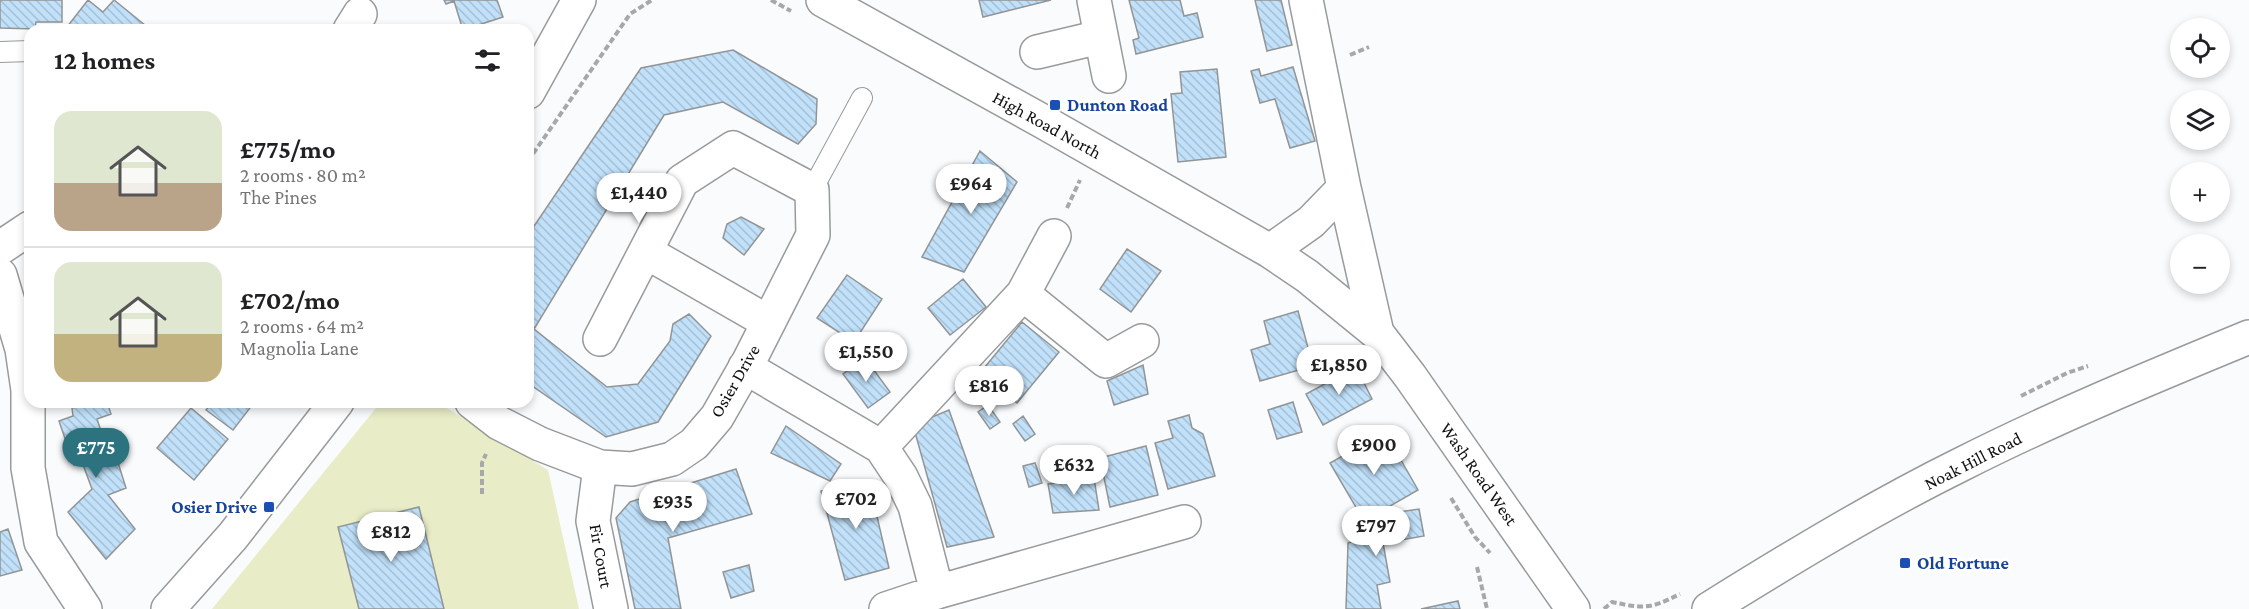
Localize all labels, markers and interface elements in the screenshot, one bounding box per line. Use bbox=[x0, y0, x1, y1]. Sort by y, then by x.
map controls bbox=[2170, 18, 2230, 294]
button: locate bbox=[2170, 18, 2230, 78]
icon: filters bbox=[471, 44, 504, 77]
text: 12 homes bbox=[54, 46, 155, 75]
street label: High Road North bbox=[989, 87, 1105, 163]
button: layers bbox=[2170, 90, 2230, 150]
place label: Dunton Road bbox=[1067, 95, 1168, 115]
marker: Dunton Road bbox=[1048, 98, 1062, 112]
icon: home bbox=[102, 135, 174, 207]
text: £775/mo bbox=[240, 135, 335, 164]
button: + bbox=[2170, 162, 2230, 222]
text: 2 rooms · 80 m² bbox=[240, 164, 366, 186]
pin: £964 bbox=[935, 164, 1007, 215]
text: £964 bbox=[950, 172, 992, 194]
pin: £1,440 bbox=[590, 173, 688, 224]
text: £1,440 bbox=[610, 181, 668, 203]
text: The Pines bbox=[240, 186, 317, 208]
button: − bbox=[2170, 234, 2230, 294]
icon: home bbox=[102, 286, 174, 358]
text: £702/mo bbox=[240, 286, 340, 315]
text: 2 rooms · 64 m² bbox=[240, 315, 364, 337]
pin: £1,550 bbox=[817, 332, 915, 383]
text: Magnolia Lane bbox=[240, 337, 358, 359]
text: £1,550 bbox=[838, 340, 894, 362]
street label: Osier Drive bbox=[706, 341, 764, 421]
pin: £1,850 bbox=[1290, 345, 1388, 396]
text: £1,850 bbox=[1310, 353, 1368, 375]
pin: £816 bbox=[953, 366, 1025, 417]
text: £816 bbox=[969, 374, 1009, 396]
street label: Wash Road West bbox=[1436, 419, 1522, 530]
pin: £900 bbox=[1338, 425, 1410, 476]
pin: £775 bbox=[60, 428, 132, 479]
street label: Noak Hill Road bbox=[1921, 428, 2026, 494]
text: £900 bbox=[1351, 433, 1397, 455]
text: £775 bbox=[76, 436, 116, 458]
pin: £632 bbox=[1038, 445, 1110, 496]
text: £632 bbox=[1054, 453, 1094, 475]
pin: £702 bbox=[820, 479, 892, 530]
pin: £935 bbox=[637, 482, 709, 533]
text: £702 bbox=[835, 487, 877, 509]
text: £935 bbox=[653, 490, 693, 512]
place label: Osier Drive bbox=[171, 497, 257, 517]
marker: Osier Drive bbox=[262, 500, 276, 514]
pin: £797 bbox=[1340, 506, 1412, 557]
pin: £812 bbox=[355, 512, 427, 563]
text: £797 bbox=[1356, 514, 1396, 536]
text: £812 bbox=[371, 520, 411, 542]
street label: Fir Court bbox=[586, 522, 617, 591]
place label: Old Fortune bbox=[1917, 553, 2009, 573]
marker: Old Fortune bbox=[1898, 556, 1912, 570]

